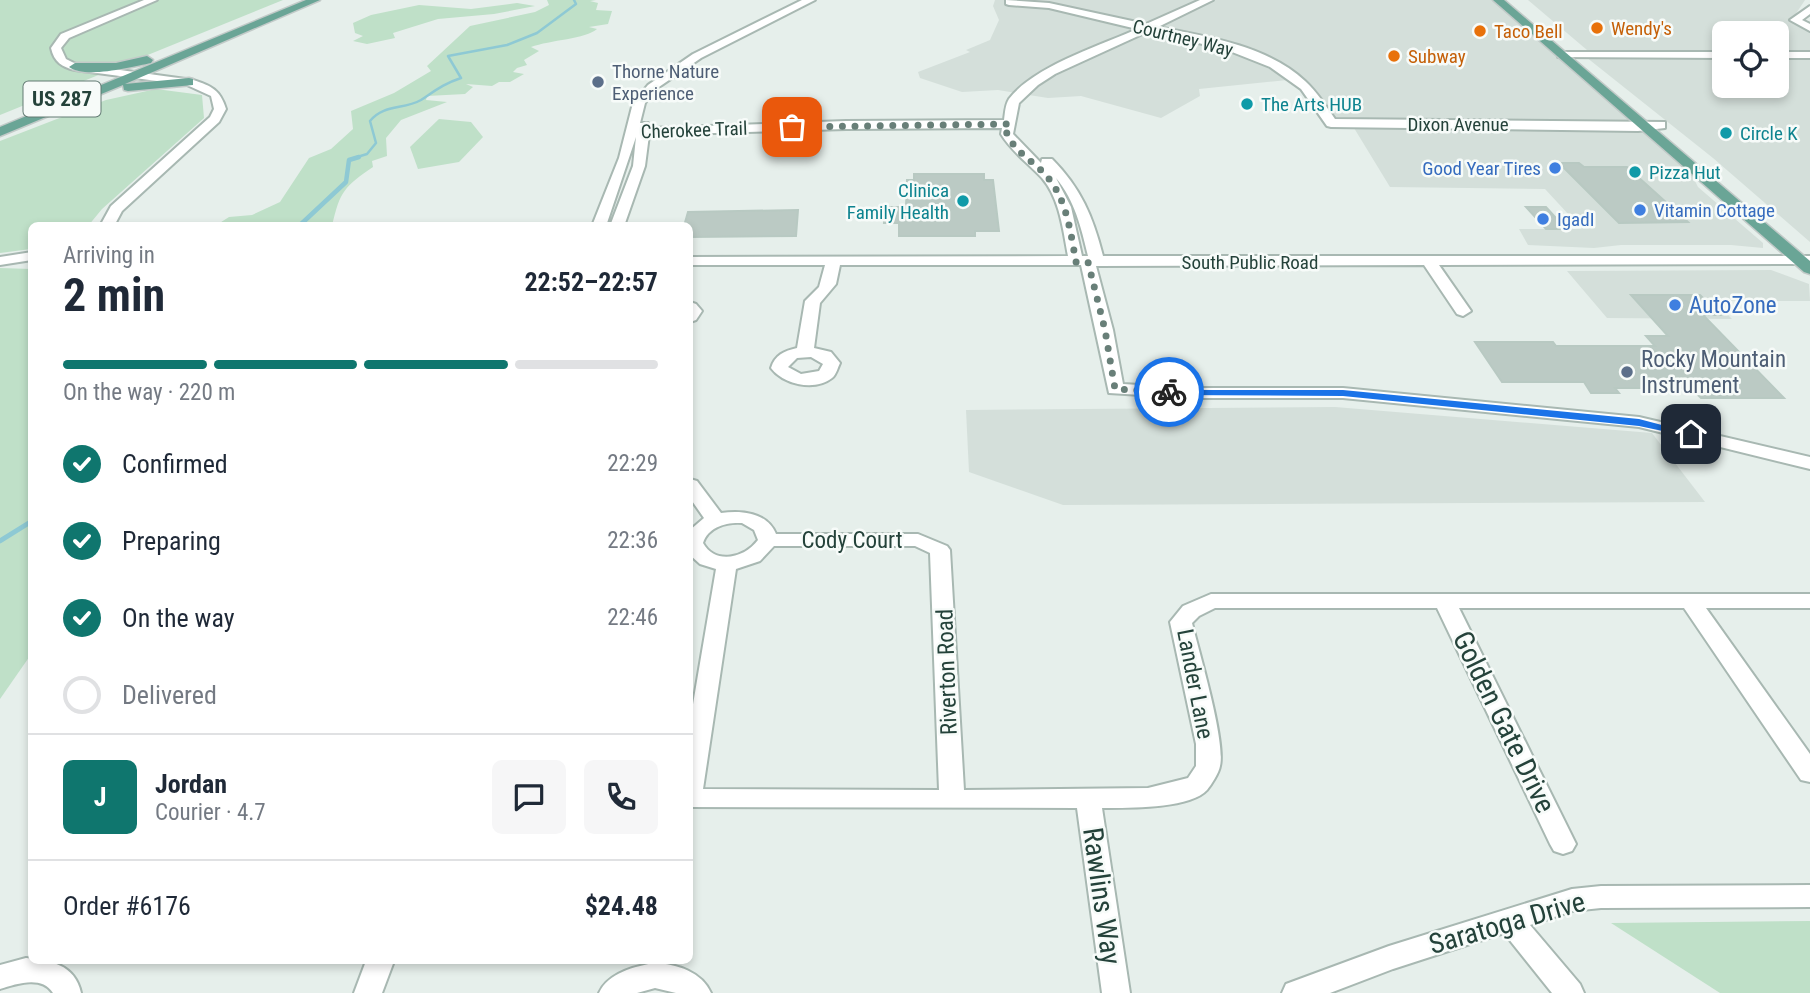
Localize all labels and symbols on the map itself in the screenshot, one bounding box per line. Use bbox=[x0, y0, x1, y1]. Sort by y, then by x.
street label: Courtney Way bbox=[1130, 14, 1236, 62]
place label: Wendy's bbox=[1611, 17, 1672, 40]
place label: Taco Bell bbox=[1494, 20, 1563, 43]
marker: Wendy's bbox=[1589, 20, 1605, 36]
marker: Taco Bell bbox=[1472, 23, 1488, 39]
place label: Subway bbox=[1408, 45, 1466, 68]
marker: Subway bbox=[1386, 48, 1402, 64]
place label: Thorne Nature Experience bbox=[612, 60, 719, 105]
marker: Thorne Nature Experience bbox=[590, 74, 606, 90]
road number: US 287 bbox=[24, 82, 100, 116]
place label: The Arts HUB bbox=[1261, 93, 1362, 116]
marker: The Arts HUB bbox=[1239, 96, 1255, 112]
pin bbox=[762, 97, 822, 157]
street label: Dixon Avenue bbox=[1407, 113, 1509, 136]
street label: Cherokee Trail bbox=[640, 117, 748, 143]
place label: Circle K bbox=[1740, 122, 1798, 145]
marker: Circle K bbox=[1718, 125, 1734, 141]
place label: Good Year Tires bbox=[1422, 157, 1541, 180]
marker: Good Year Tires bbox=[1547, 160, 1563, 176]
place label: Pizza Hut bbox=[1649, 161, 1721, 184]
marker: Pizza Hut bbox=[1627, 164, 1643, 180]
place label: Clinica Family Health bbox=[847, 179, 949, 224]
marker: Clinica Family Health bbox=[955, 193, 971, 209]
place label: Vitamin Cottage bbox=[1654, 199, 1775, 222]
marker: Vitamin Cottage bbox=[1632, 202, 1648, 218]
place label: IgadI bbox=[1557, 208, 1594, 231]
marker: IgadI bbox=[1535, 211, 1551, 227]
street label: South Public Road bbox=[1182, 251, 1318, 274]
place label: AutoZone bbox=[1689, 292, 1777, 319]
marker: AutoZone bbox=[1667, 297, 1683, 313]
place label: Rocky Mountain Instrument bbox=[1641, 346, 1786, 399]
courier bbox=[1134, 357, 1204, 427]
marker: Rocky Mountain Instrument bbox=[1619, 364, 1635, 380]
pin bbox=[1661, 404, 1721, 464]
street label: Cody Court bbox=[802, 527, 902, 554]
street label: Riverton Road bbox=[931, 608, 963, 736]
street label: Golden Gate Drive bbox=[1446, 626, 1562, 818]
street label: Lander Lane bbox=[1171, 627, 1219, 741]
street label: Rawlins Way bbox=[1076, 825, 1128, 967]
street label: Saratoga Drive bbox=[1425, 885, 1589, 961]

